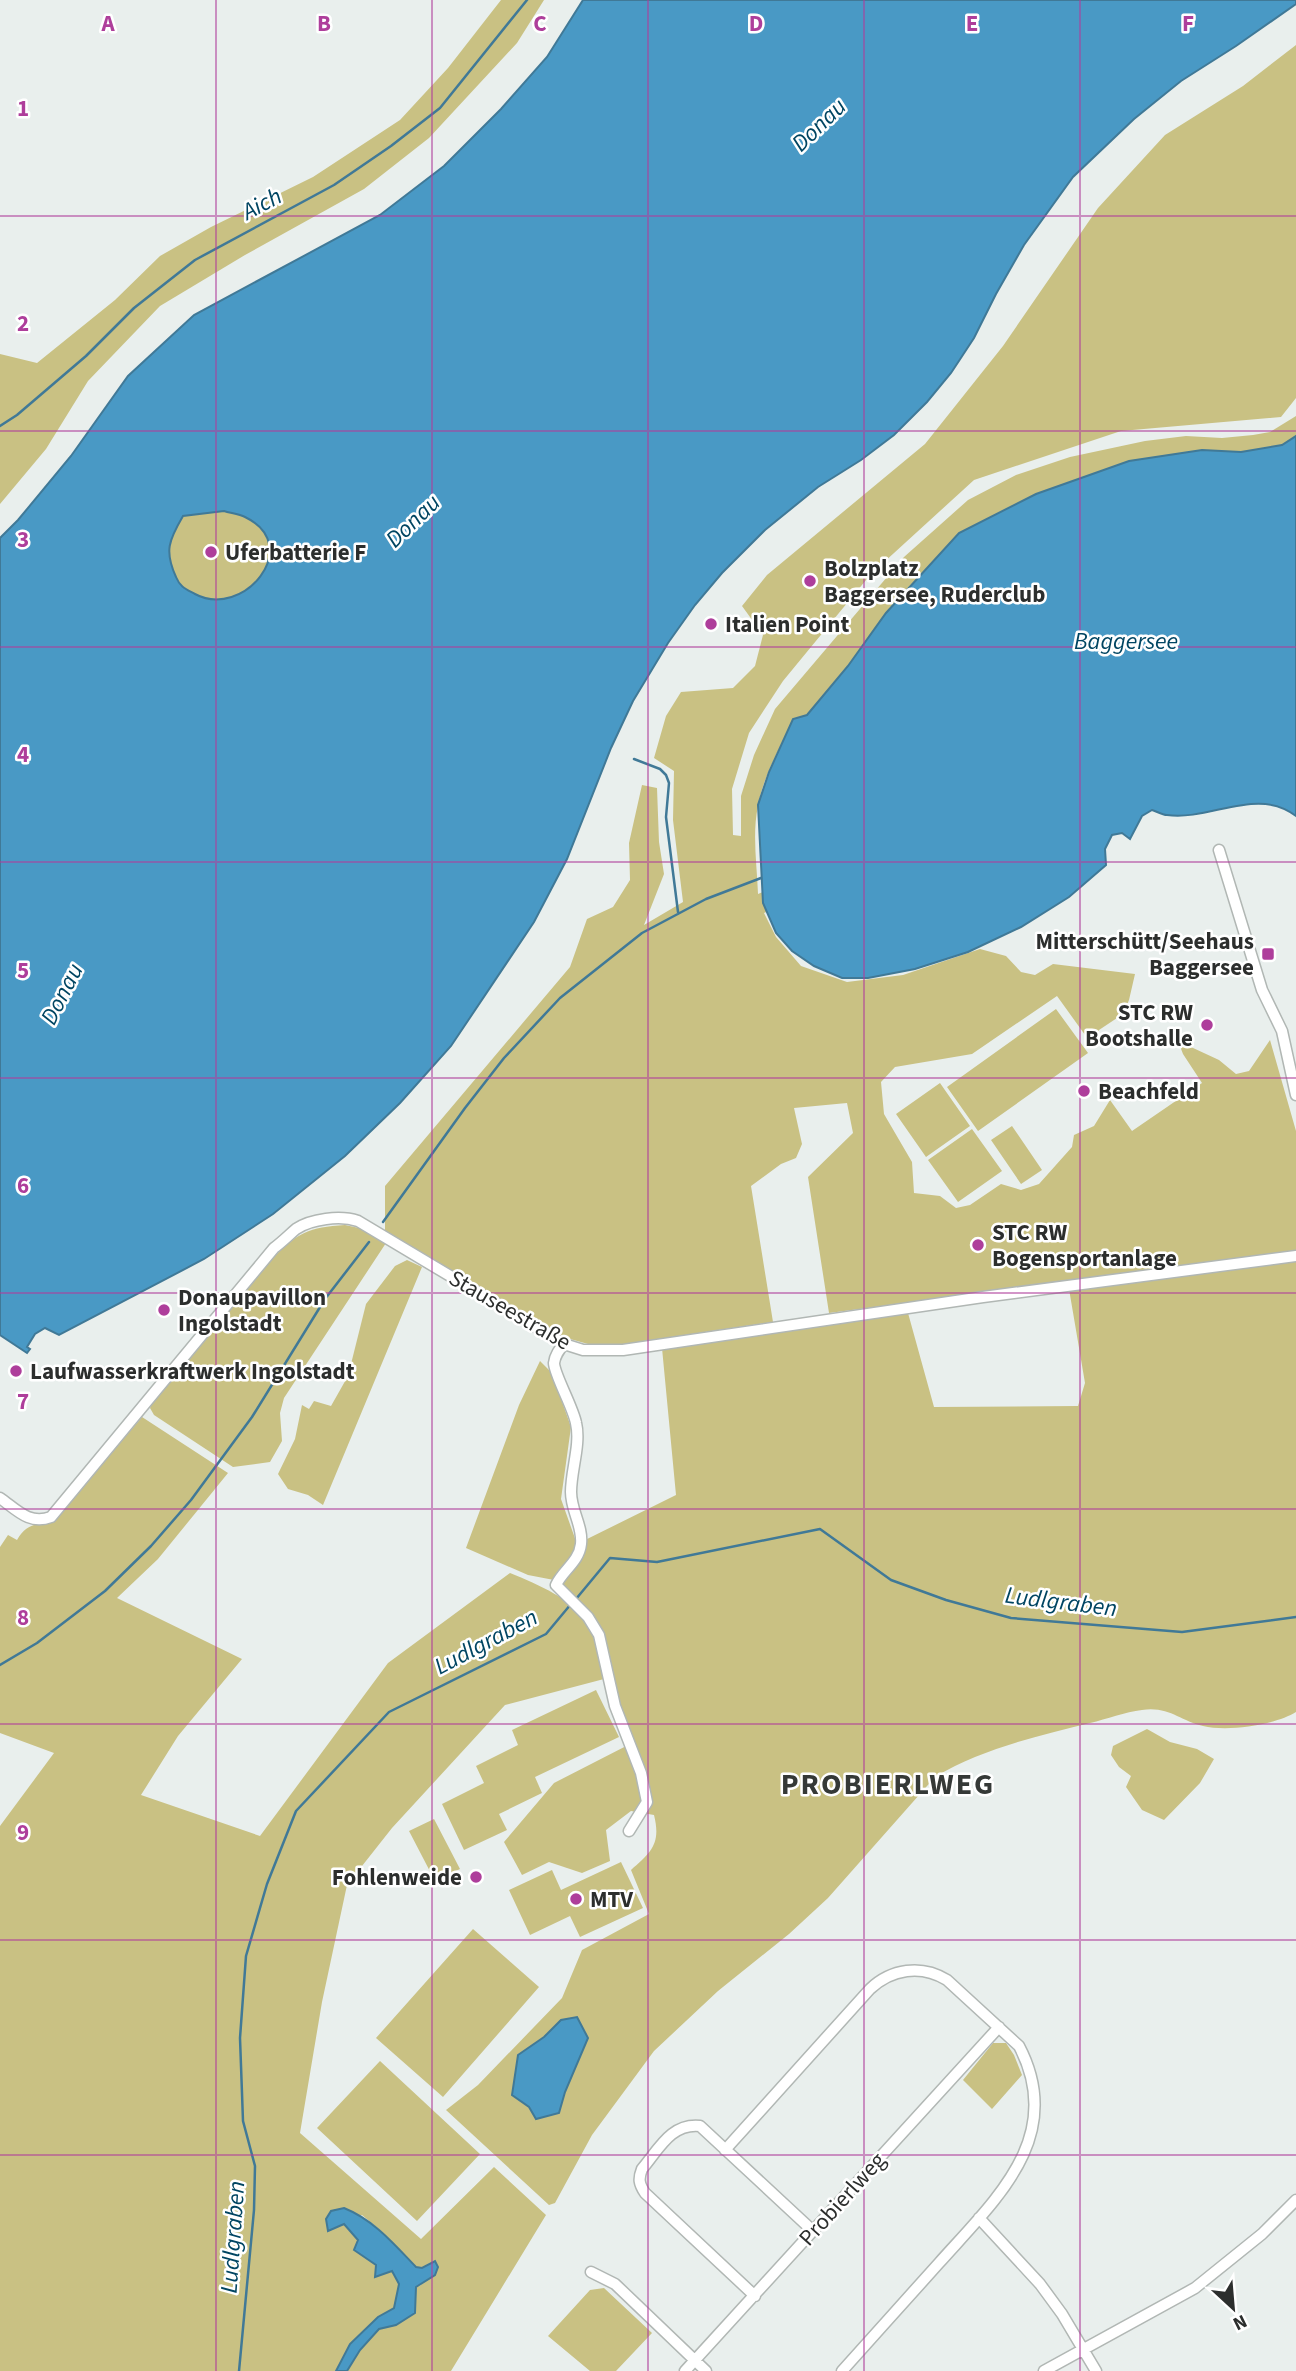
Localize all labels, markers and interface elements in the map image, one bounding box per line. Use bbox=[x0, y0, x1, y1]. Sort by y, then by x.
text: A bbox=[100, 7, 115, 40]
text: B bbox=[317, 7, 331, 40]
text: C bbox=[533, 7, 547, 40]
text: D bbox=[749, 7, 763, 40]
text: E bbox=[966, 7, 978, 40]
text: F bbox=[1182, 7, 1194, 40]
water label: Donau bbox=[784, 90, 854, 160]
text: 1 bbox=[17, 92, 29, 125]
water label: Aich bbox=[234, 179, 288, 230]
text: 2 bbox=[17, 307, 29, 340]
water label: Donau bbox=[378, 486, 448, 556]
text: 3 bbox=[17, 523, 29, 556]
place label: Uferbatterie F bbox=[225, 536, 366, 569]
marker: Uferbatterie F bbox=[203, 544, 219, 560]
place label: Bolzplatz Baggersee, Ruderclub bbox=[824, 552, 1045, 611]
marker: Bolzplatz Baggersee, Ruderclub bbox=[802, 573, 818, 589]
place label: Italien Point bbox=[725, 608, 849, 641]
marker: Italien Point bbox=[703, 616, 719, 632]
water label: Baggersee bbox=[1074, 624, 1178, 659]
text: 4 bbox=[17, 738, 29, 771]
place label: Mitterschütt/Seehaus Baggersee bbox=[1035, 925, 1254, 984]
marker: Mitterschütt/Seehaus Baggersee bbox=[1260, 946, 1276, 962]
text: 5 bbox=[17, 954, 29, 987]
water label: Donau bbox=[32, 957, 92, 1031]
place label: STC RW Bootshalle bbox=[1085, 996, 1193, 1055]
marker: STC RW Bootshalle bbox=[1199, 1017, 1215, 1033]
place label: Beachfeld bbox=[1098, 1075, 1199, 1108]
marker: Beachfeld bbox=[1076, 1083, 1092, 1099]
text: 6 bbox=[17, 1169, 29, 1202]
place label: STC RW Bogensportanlage bbox=[992, 1216, 1177, 1275]
marker: STC RW Bogensportanlage bbox=[970, 1237, 986, 1253]
street label: Stauseestraße bbox=[443, 1262, 577, 1358]
place label: Donaupavillon Ingolstadt bbox=[178, 1281, 326, 1340]
marker: Donaupavillon Ingolstadt bbox=[156, 1302, 172, 1318]
place label: Laufwasserkraftwerk Ingolstadt bbox=[30, 1355, 355, 1388]
marker: Laufwasserkraftwerk Ingolstadt bbox=[8, 1363, 24, 1379]
text: 7 bbox=[17, 1385, 29, 1418]
water label: Ludlgraben bbox=[1003, 1578, 1119, 1626]
water label: Ludlgraben bbox=[428, 1600, 544, 1684]
text: 8 bbox=[17, 1601, 29, 1634]
district label: PROBIERLWEG bbox=[781, 1763, 995, 1806]
text: 9 bbox=[17, 1816, 29, 1849]
place label: Fohlenweide bbox=[332, 1861, 462, 1894]
marker: Fohlenweide bbox=[468, 1869, 484, 1885]
place label: MTV bbox=[590, 1883, 633, 1916]
marker: MTV bbox=[568, 1891, 584, 1907]
street label: Probierlweg bbox=[791, 2145, 893, 2253]
water label: Ludlgraben bbox=[212, 2180, 254, 2294]
north arrow bbox=[1198, 2273, 1268, 2343]
text: N bbox=[1228, 2307, 1251, 2337]

